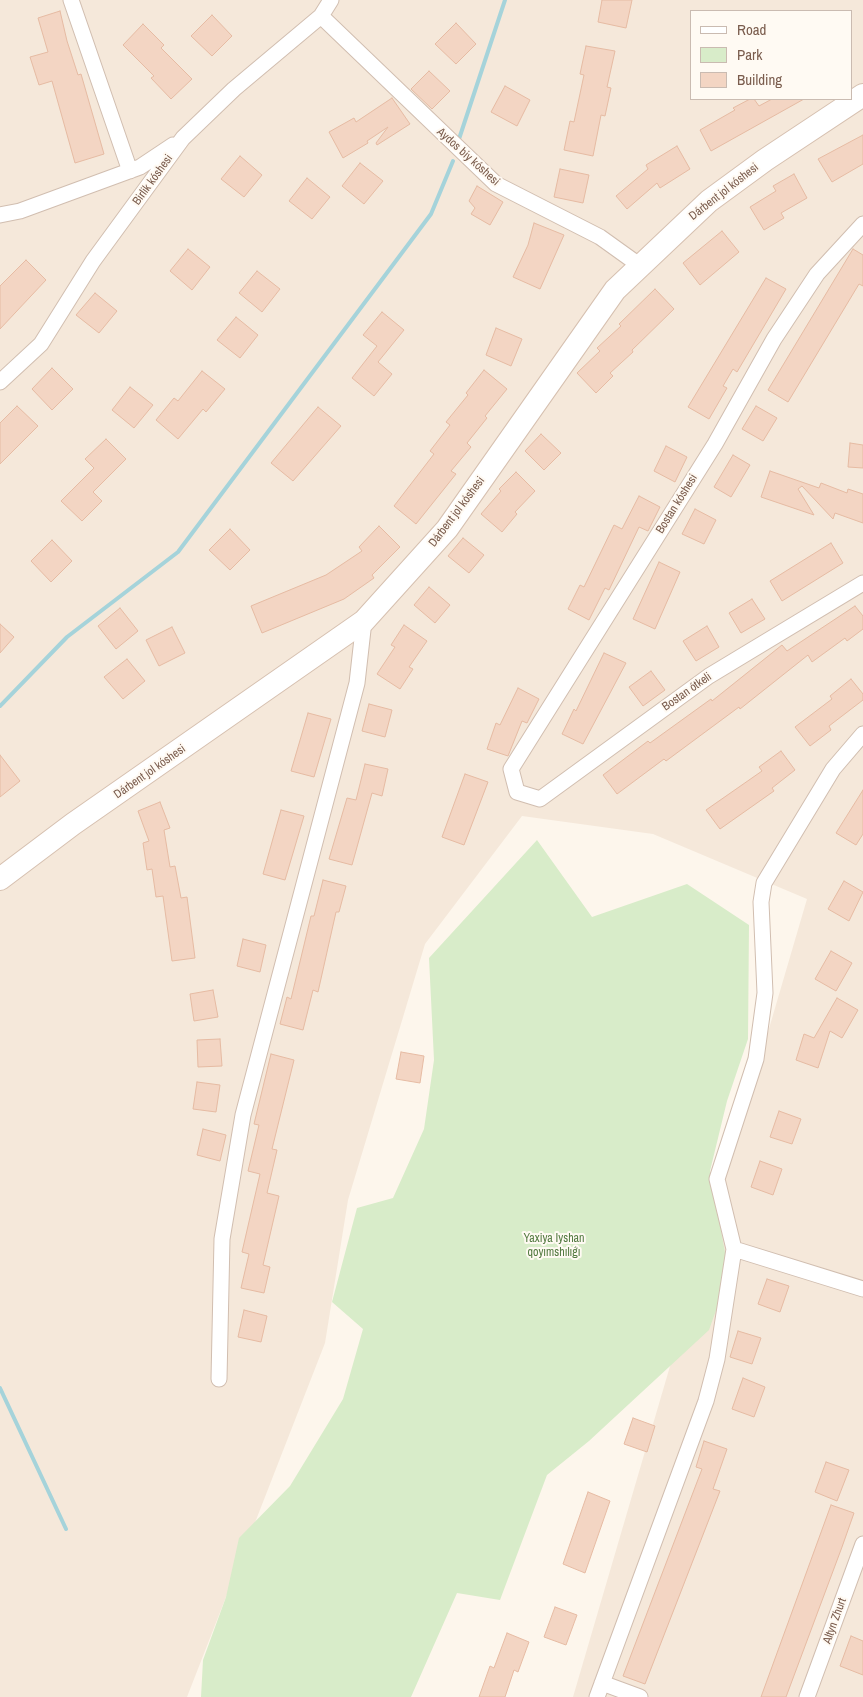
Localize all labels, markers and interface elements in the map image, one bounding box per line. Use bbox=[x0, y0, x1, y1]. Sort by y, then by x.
legend bbox=[690, 10, 853, 100]
text: Road bbox=[737, 19, 766, 40]
text: Park bbox=[737, 44, 762, 65]
text: Building bbox=[737, 69, 782, 90]
street label: Aydos biy kóshesi bbox=[434, 125, 502, 189]
street label: Birlik kóshesi bbox=[130, 152, 176, 208]
street label: Dárbent jol kóshesi bbox=[686, 160, 762, 224]
street label: Bostan kóshesi bbox=[653, 472, 701, 536]
street label: Dárbent jol kóshesi bbox=[426, 474, 488, 550]
street label: Bostan ótkeli bbox=[660, 670, 714, 714]
street label: Dárbent jol kóshesi bbox=[111, 742, 189, 802]
park label: Yaxiya Iyshan qoyımshılıǵı bbox=[523, 1232, 585, 1260]
street label: Altyn Zhurt bbox=[820, 1596, 850, 1646]

